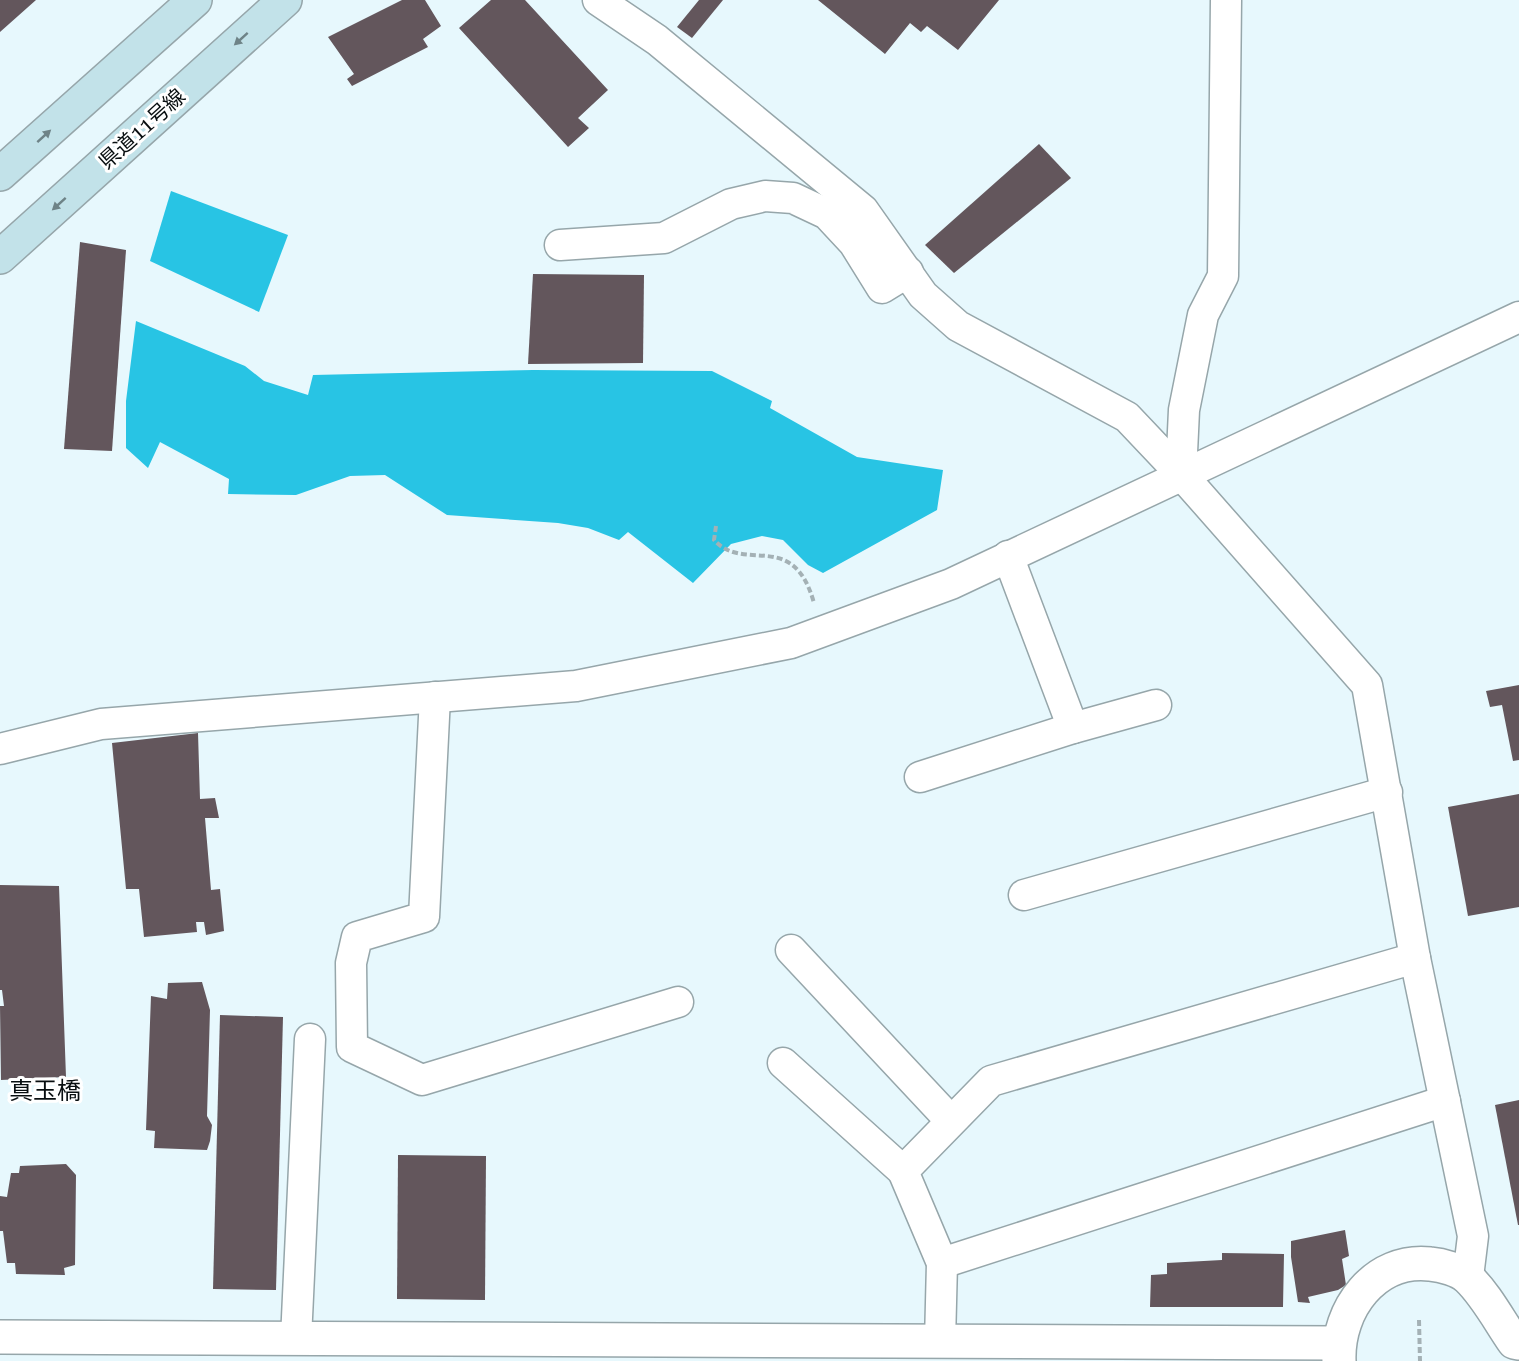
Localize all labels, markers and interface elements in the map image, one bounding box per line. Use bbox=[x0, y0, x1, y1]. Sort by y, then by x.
one-way arrow bbox=[234, 32, 249, 46]
street label: 県道11号線 bbox=[94, 84, 190, 174]
one-way arrow bbox=[36, 130, 51, 143]
one-way arrow bbox=[52, 197, 67, 210]
district label: 真玉橋 bbox=[9, 1077, 81, 1105]

